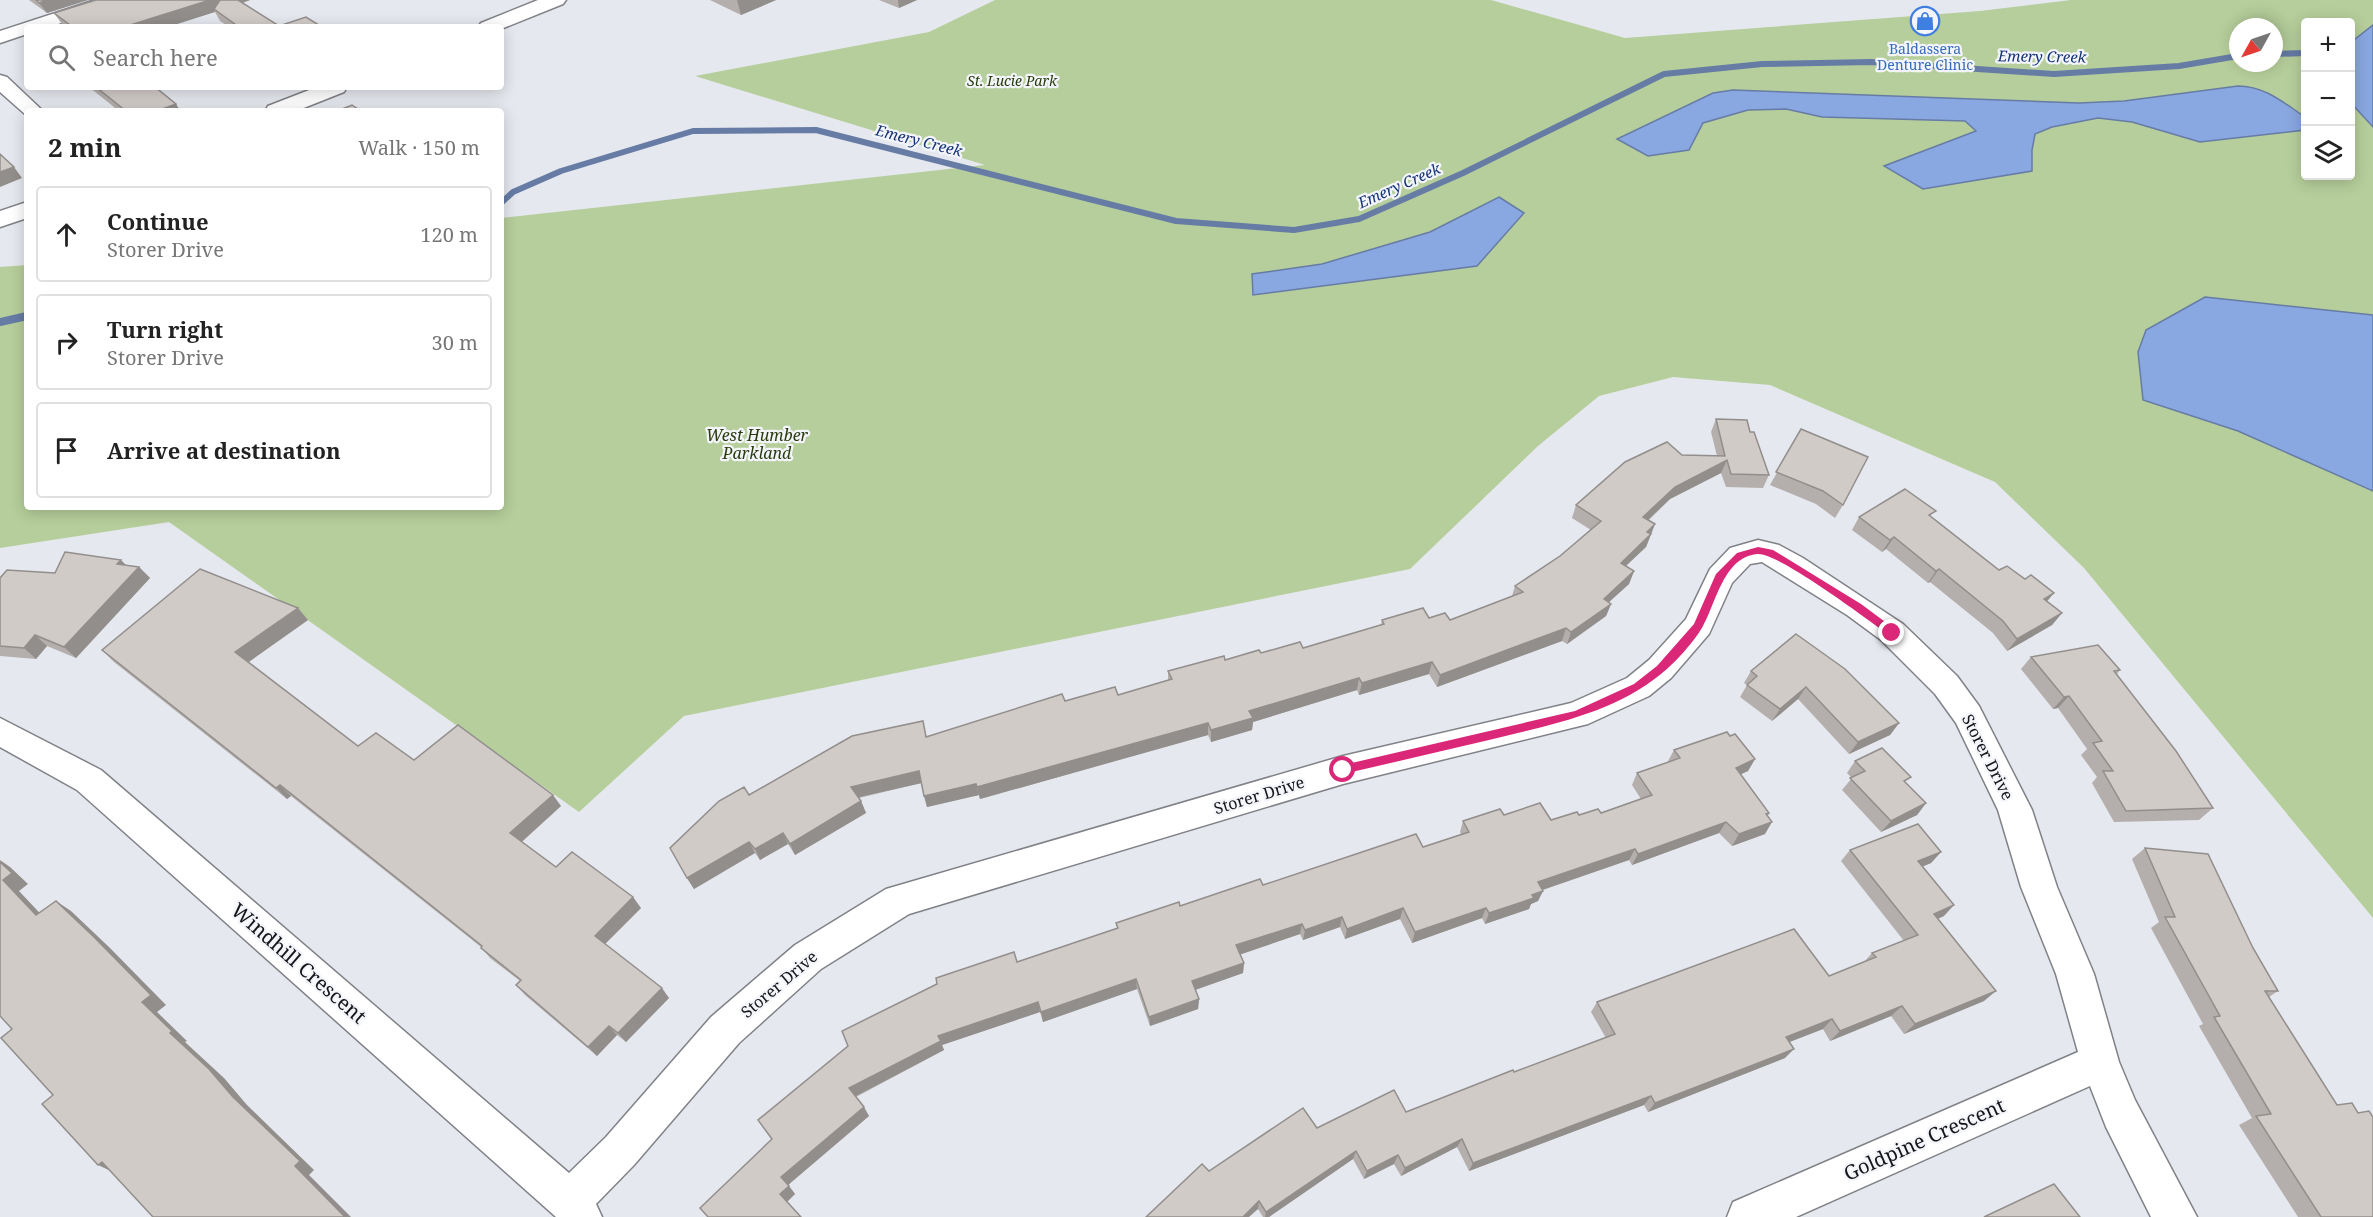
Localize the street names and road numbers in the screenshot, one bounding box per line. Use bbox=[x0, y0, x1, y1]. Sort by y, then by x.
street label: Storer Drive bbox=[1957, 710, 2019, 804]
street label: Storer Drive bbox=[1211, 771, 1307, 819]
street label: Windhill Crescent bbox=[226, 897, 372, 1029]
street label: Storer Drive bbox=[736, 946, 822, 1022]
street label: Goldpine Crescent bbox=[1839, 1091, 2009, 1187]

